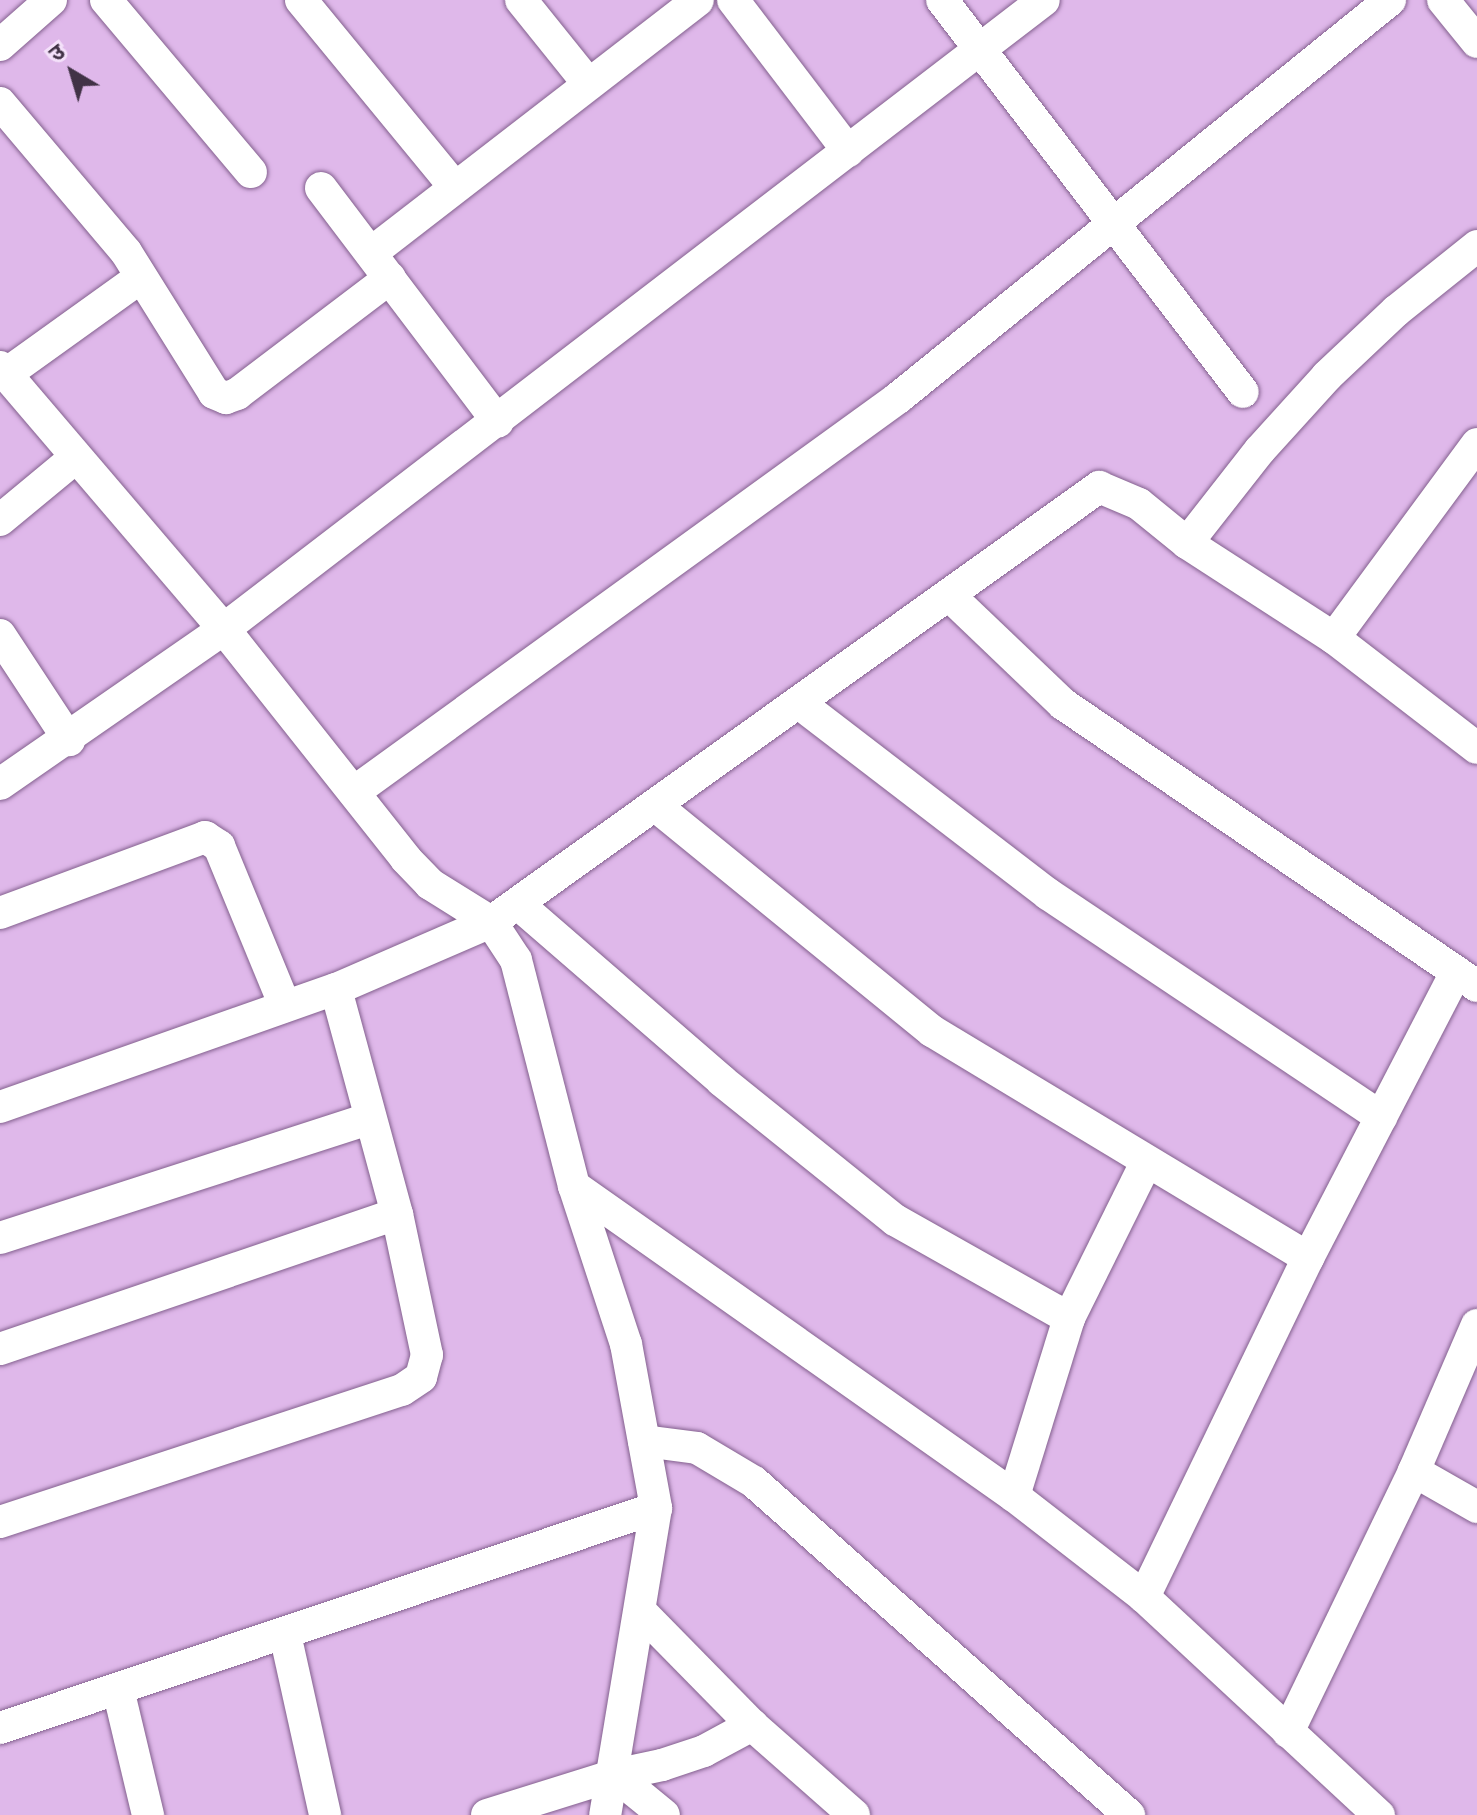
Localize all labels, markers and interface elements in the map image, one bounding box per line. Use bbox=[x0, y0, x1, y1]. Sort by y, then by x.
north arrow bbox=[32, 32, 112, 112]
text: उ bbox=[44, 38, 70, 67]

